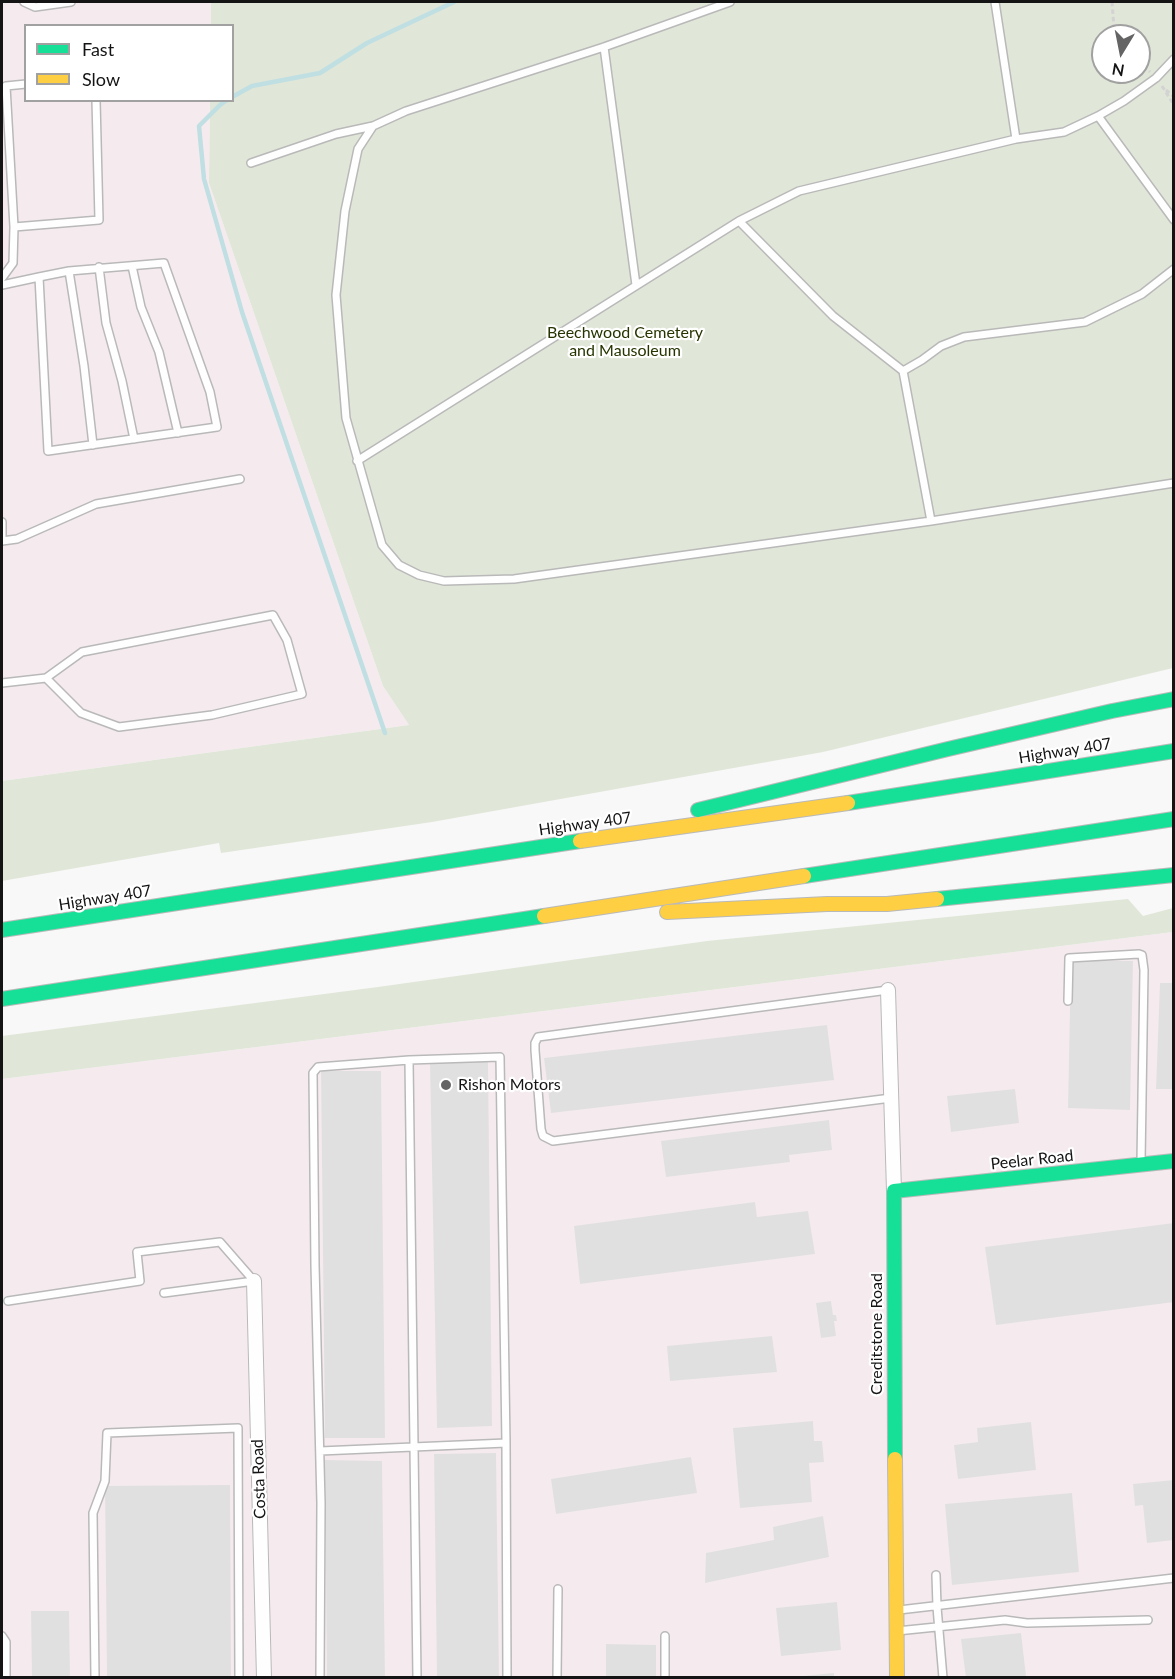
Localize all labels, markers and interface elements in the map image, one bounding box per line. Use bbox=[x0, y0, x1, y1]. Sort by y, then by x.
legend bbox=[24, 24, 234, 102]
north arrow bbox=[1091, 24, 1151, 84]
text: Fast bbox=[82, 38, 114, 60]
text: N bbox=[1110, 60, 1126, 81]
text: Slow bbox=[82, 68, 120, 90]
park label: Beechwood Cemetery and Mausoleum bbox=[547, 323, 703, 361]
street label: Highway 407 bbox=[1017, 734, 1113, 768]
street label: Highway 407 bbox=[537, 808, 633, 840]
street label: Highway 407 bbox=[57, 881, 153, 915]
place label: Rishon Motors bbox=[458, 1075, 561, 1095]
marker: Rishon Motors bbox=[439, 1078, 453, 1092]
street label: Peelar Road bbox=[990, 1146, 1074, 1174]
street label: Creditstone Road bbox=[867, 1273, 887, 1395]
street label: Costa Road bbox=[248, 1439, 270, 1519]

